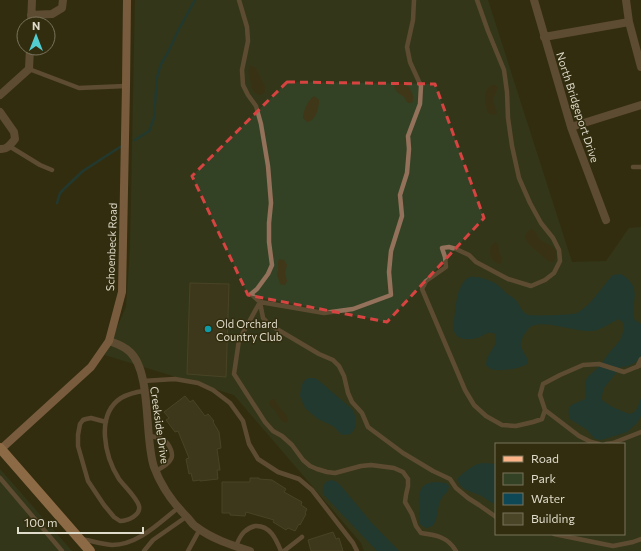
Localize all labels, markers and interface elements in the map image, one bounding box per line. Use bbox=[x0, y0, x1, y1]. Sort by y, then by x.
north arrow bbox=[16, 16, 56, 56]
text: N bbox=[32, 19, 40, 32]
street label: North Bridgeport Drive bbox=[554, 50, 602, 164]
street label: Schoenbeck Road bbox=[103, 203, 119, 291]
place label: Old Orchard Country Club bbox=[216, 317, 282, 343]
marker: Old Orchard Country Club bbox=[203, 324, 213, 334]
street label: Creekside Drive bbox=[148, 385, 172, 465]
legend bbox=[495, 443, 625, 535]
text: Road bbox=[531, 451, 559, 465]
text: Park bbox=[531, 471, 557, 485]
text: Water bbox=[531, 491, 565, 505]
scale bar bbox=[18, 509, 143, 535]
text: Building bbox=[531, 511, 575, 525]
text: 100 m bbox=[24, 515, 58, 529]

